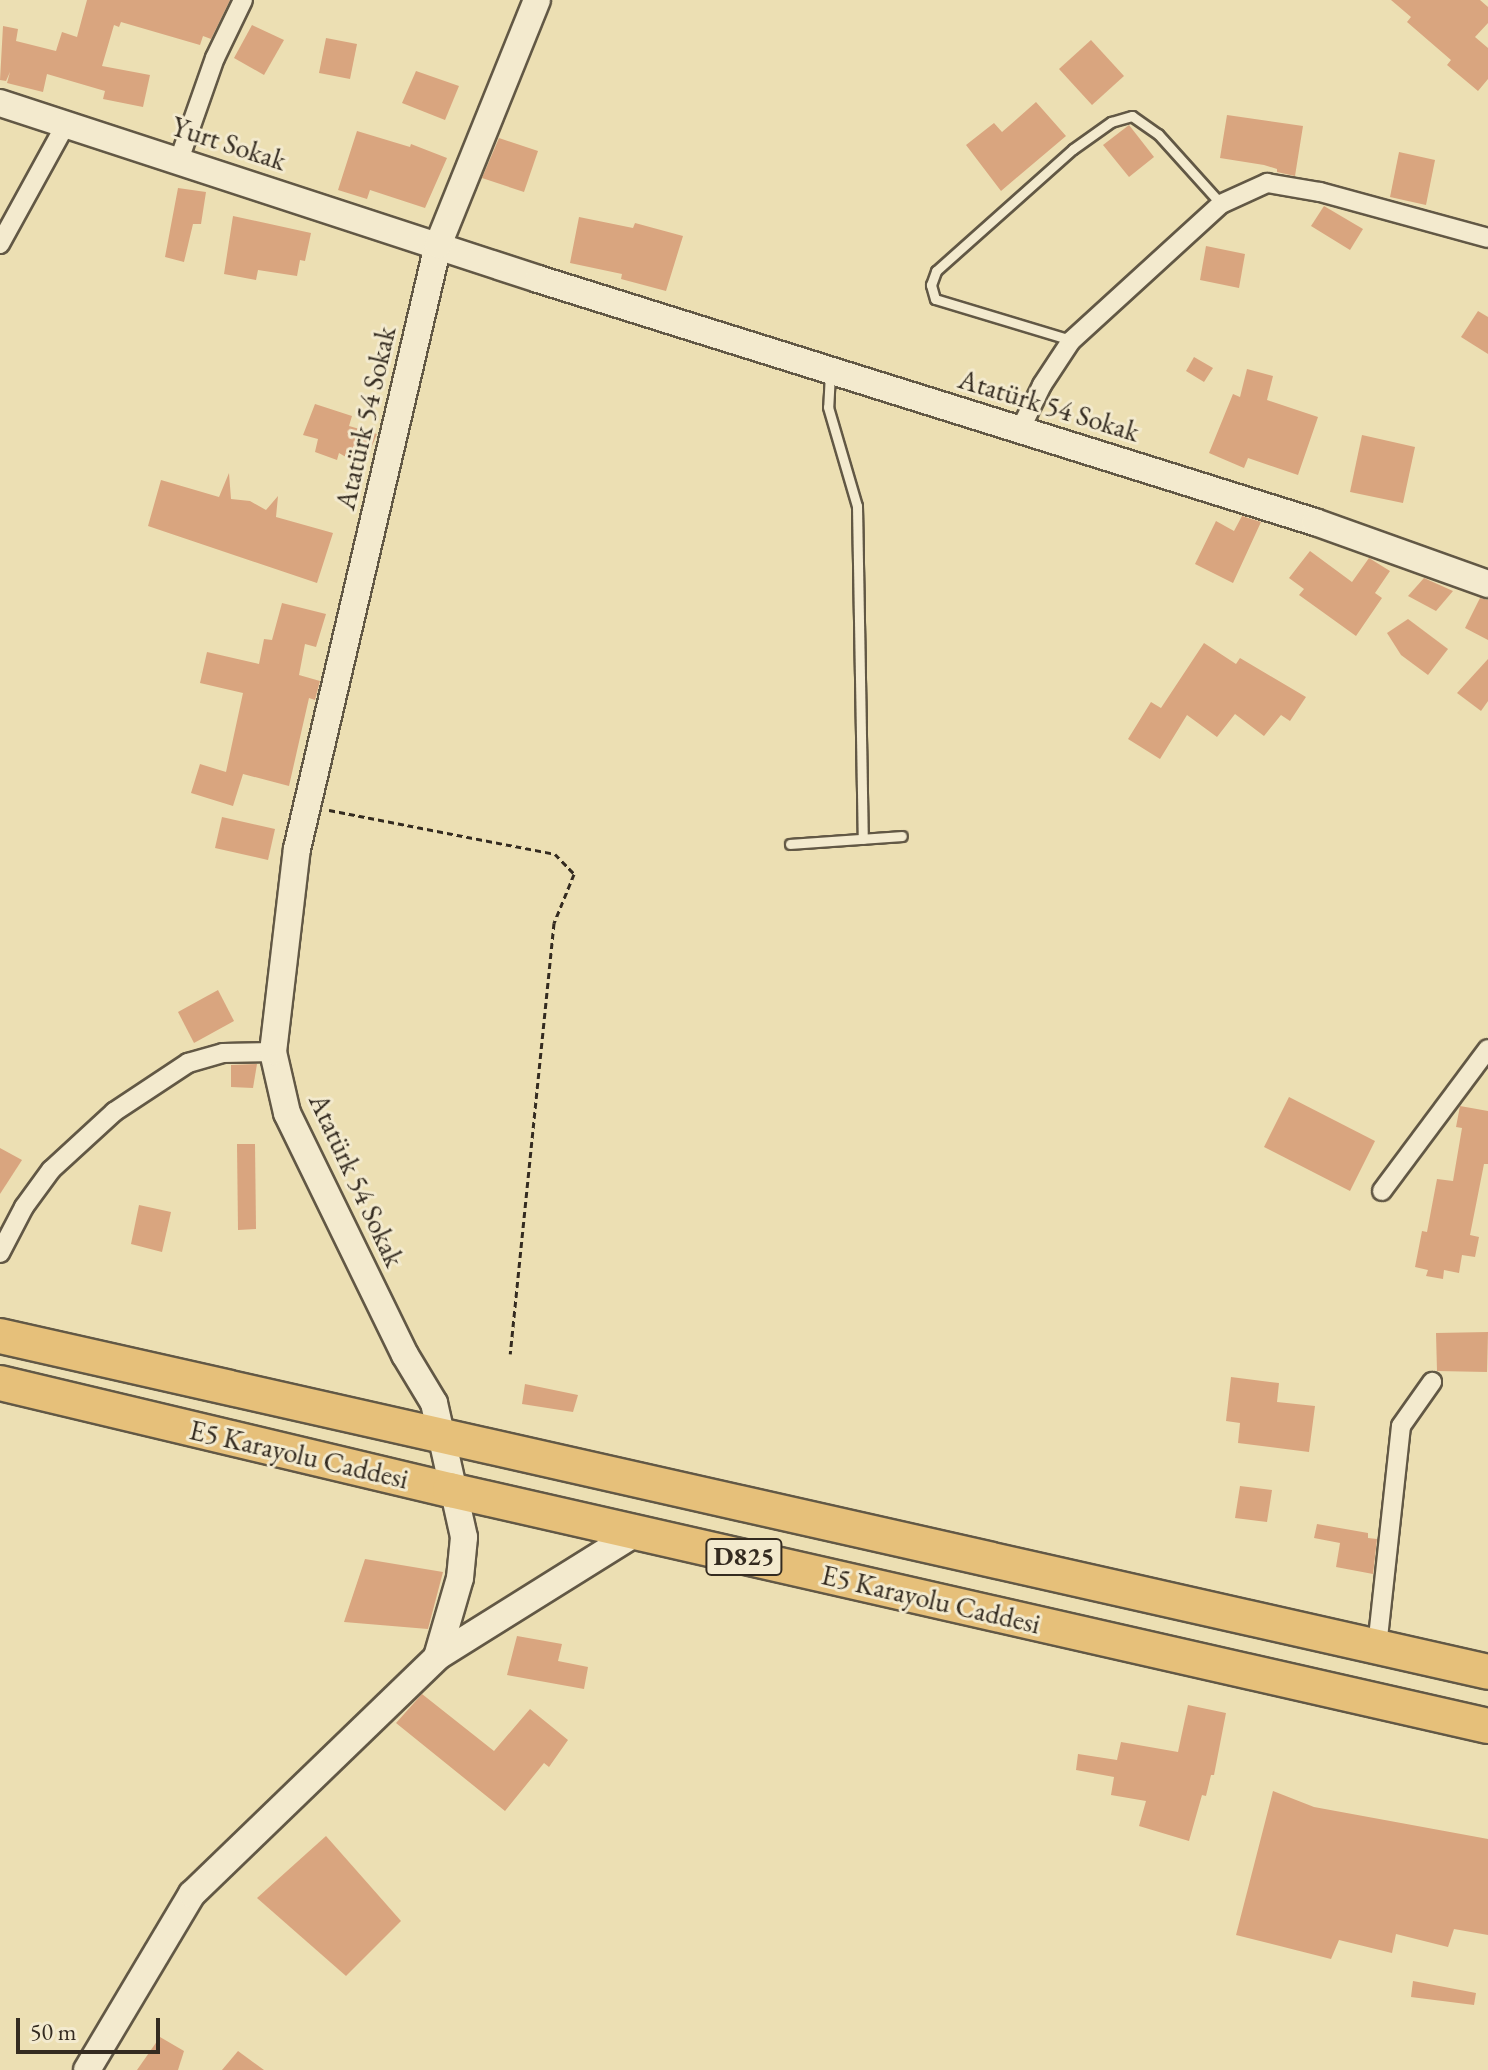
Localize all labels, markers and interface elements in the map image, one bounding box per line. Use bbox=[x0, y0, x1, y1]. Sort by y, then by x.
street label: Yurt Sokak bbox=[167, 109, 291, 177]
street label: Atatürk 54 Sokak bbox=[328, 323, 402, 513]
street label: Atatürk 54 Sokak bbox=[955, 362, 1143, 448]
street label: Atatürk 54 Sokak bbox=[302, 1088, 412, 1272]
street label: E5 Karayolu Caddesi bbox=[186, 1412, 412, 1496]
road number: D825 bbox=[704, 1535, 784, 1579]
street label: E5 Karayolu Caddesi bbox=[818, 1557, 1044, 1641]
scale bar bbox=[20, 2002, 164, 2052]
text: 50 m bbox=[30, 2016, 77, 2047]

